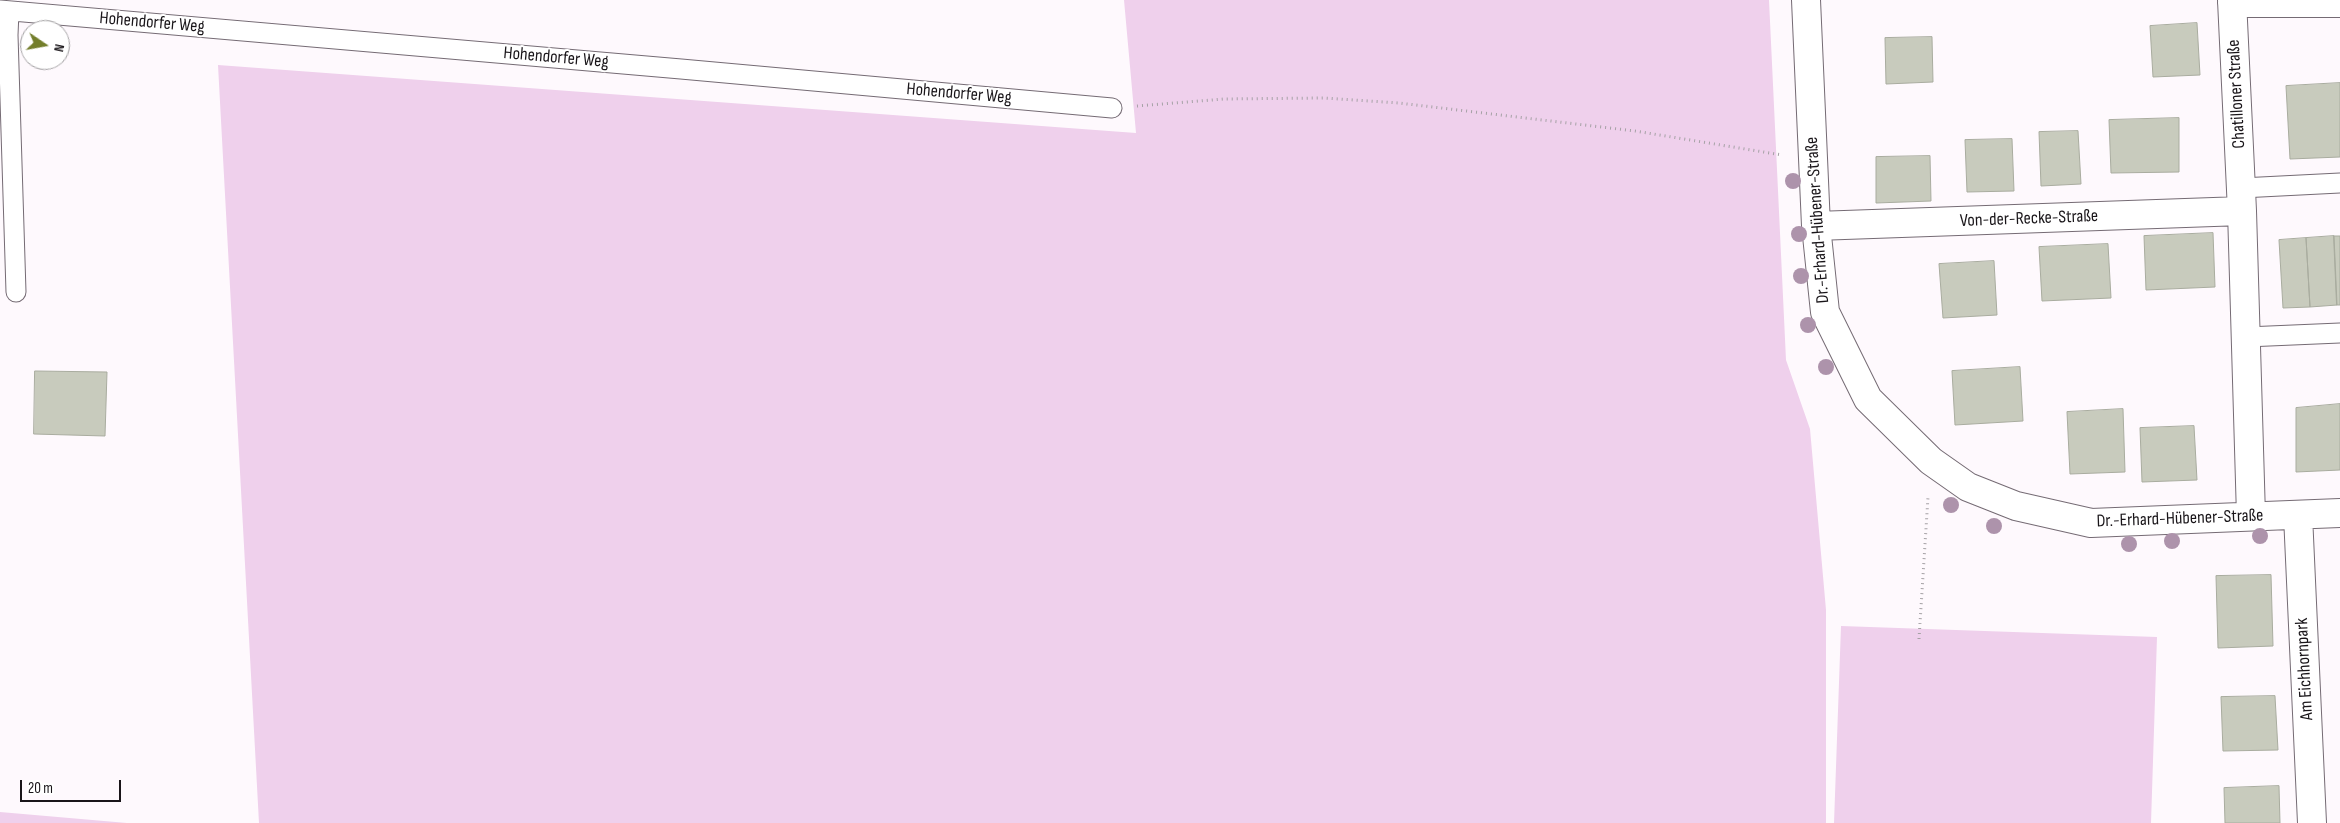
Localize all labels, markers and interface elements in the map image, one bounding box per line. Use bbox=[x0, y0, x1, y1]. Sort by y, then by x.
street label: Hohendorfer Weg bbox=[98, 8, 206, 38]
north arrow bbox=[20, 20, 70, 70]
street label: Chatilloner Straße bbox=[2223, 39, 2251, 149]
text: N bbox=[50, 43, 68, 53]
street label: Hohendorfer Weg bbox=[502, 43, 610, 73]
street label: Hohendorfer Weg bbox=[905, 79, 1013, 109]
street label: Dr.-Erhard-Hübener-Straße bbox=[1801, 136, 1835, 304]
street label: Von-der-Recke-Straße bbox=[1959, 206, 2099, 232]
street label: Dr.-Erhard-Hübener-Straße bbox=[2096, 505, 2264, 533]
street label: Am Eichhornpark bbox=[2292, 617, 2318, 721]
scale bar bbox=[22, 770, 124, 802]
text: 20 m bbox=[28, 779, 53, 798]

